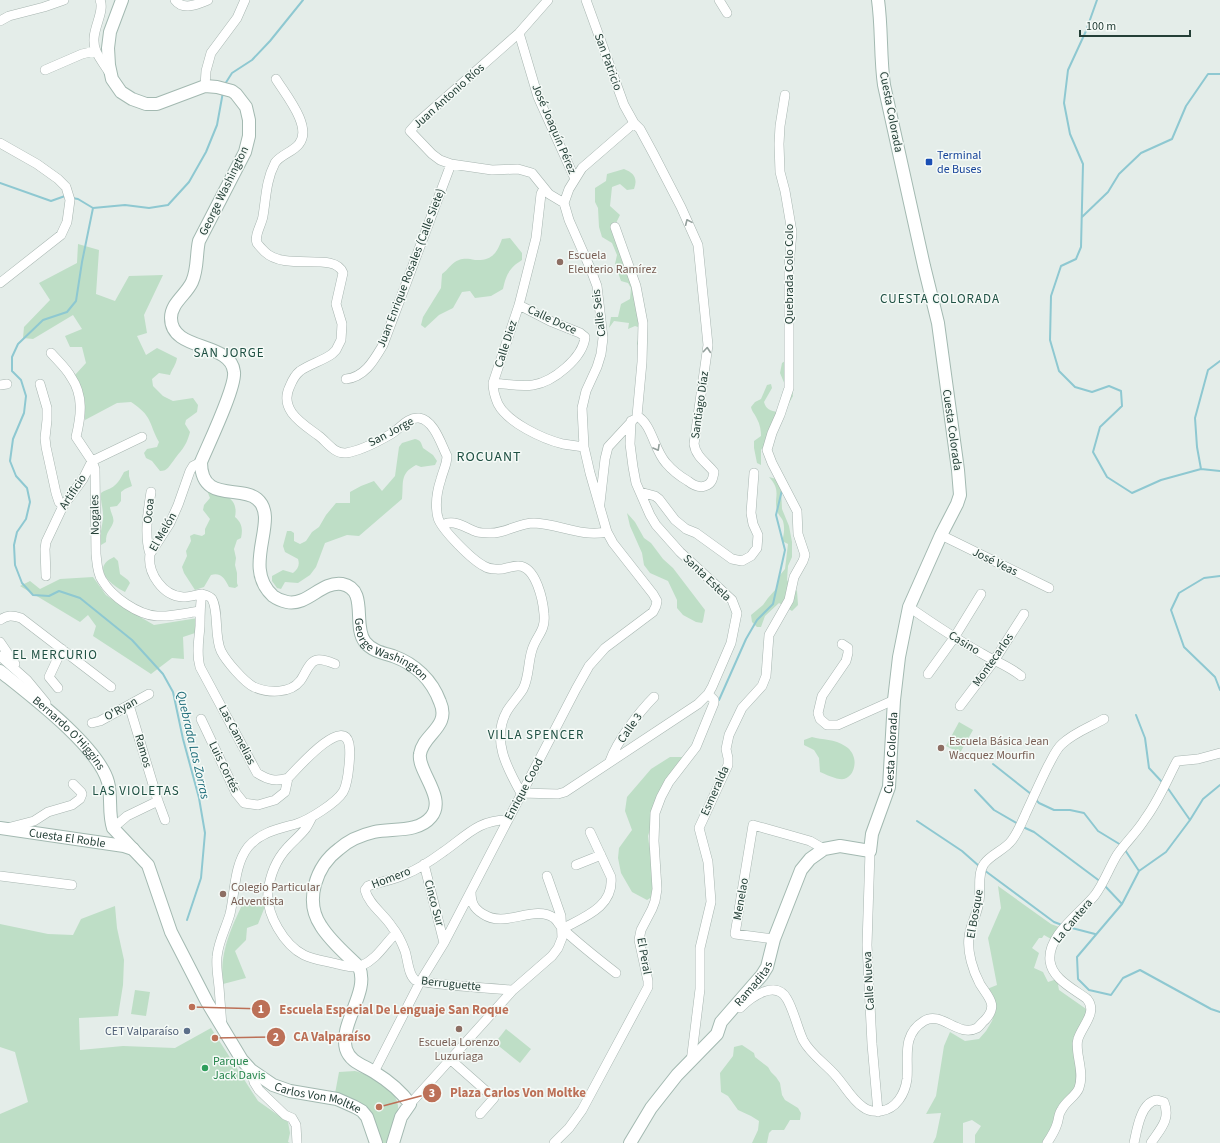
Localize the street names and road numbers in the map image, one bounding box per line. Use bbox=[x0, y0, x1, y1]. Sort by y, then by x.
street label: San Patricio bbox=[590, 31, 626, 93]
street label: Juan Antonio Ríos bbox=[410, 59, 488, 133]
street label: Cuesta Colorada bbox=[875, 70, 907, 154]
street label: José Joaquín Pérez bbox=[527, 81, 581, 177]
street label: George Washington bbox=[195, 143, 253, 239]
street label: Juan Enrique Rosales (Calle Siete) bbox=[373, 186, 449, 350]
street label: Quebrada Colo Colo bbox=[781, 224, 798, 324]
street label: Calle Seis bbox=[588, 288, 610, 338]
street label: Calle Doce bbox=[525, 301, 579, 339]
street label: Calle Diez bbox=[490, 318, 522, 370]
street label: Santiago Díaz bbox=[687, 370, 713, 440]
street label: Cuesta Colorada bbox=[938, 388, 966, 472]
street label: San Jorge bbox=[365, 413, 417, 451]
street label: Artificio bbox=[55, 471, 91, 513]
street label: Nogales bbox=[86, 495, 104, 535]
street label: Ocoa bbox=[139, 497, 159, 525]
street label: El Melón bbox=[145, 509, 181, 555]
street label: José Veas bbox=[969, 544, 1021, 580]
street label: Santa Estela bbox=[679, 551, 735, 605]
street label: George Washington bbox=[351, 617, 432, 684]
street label: Casino bbox=[945, 627, 983, 659]
street label: Montecarlos bbox=[968, 630, 1018, 690]
street label: Bernardo O'Higgins bbox=[29, 692, 109, 773]
street label: O'Ryan bbox=[101, 693, 141, 725]
street label: Las Camelias bbox=[214, 702, 260, 768]
street label: Calle 3 bbox=[613, 709, 647, 747]
street label: Cuesta Colorada bbox=[879, 711, 902, 796]
street label: Ramos bbox=[130, 732, 156, 770]
street label: Luis Cortés bbox=[204, 739, 244, 795]
street label: Enrique Cood bbox=[501, 755, 547, 823]
street label: Esmeralda bbox=[696, 763, 734, 819]
street label: Cuesta El Roble bbox=[28, 824, 107, 852]
street label: Homero bbox=[369, 863, 413, 893]
street label: Menelao bbox=[729, 876, 753, 922]
street label: Cinco Sur bbox=[420, 878, 449, 929]
street label: El Bosque bbox=[962, 888, 988, 940]
street label: La Cantera bbox=[1049, 895, 1097, 947]
street label: El Peral bbox=[632, 936, 656, 976]
street label: Calle Nueva bbox=[859, 951, 879, 1011]
street label: Ramaditas bbox=[730, 960, 776, 1010]
street label: Berruguette bbox=[420, 972, 482, 996]
street label: Carlos Von Moltke bbox=[272, 1078, 365, 1117]

